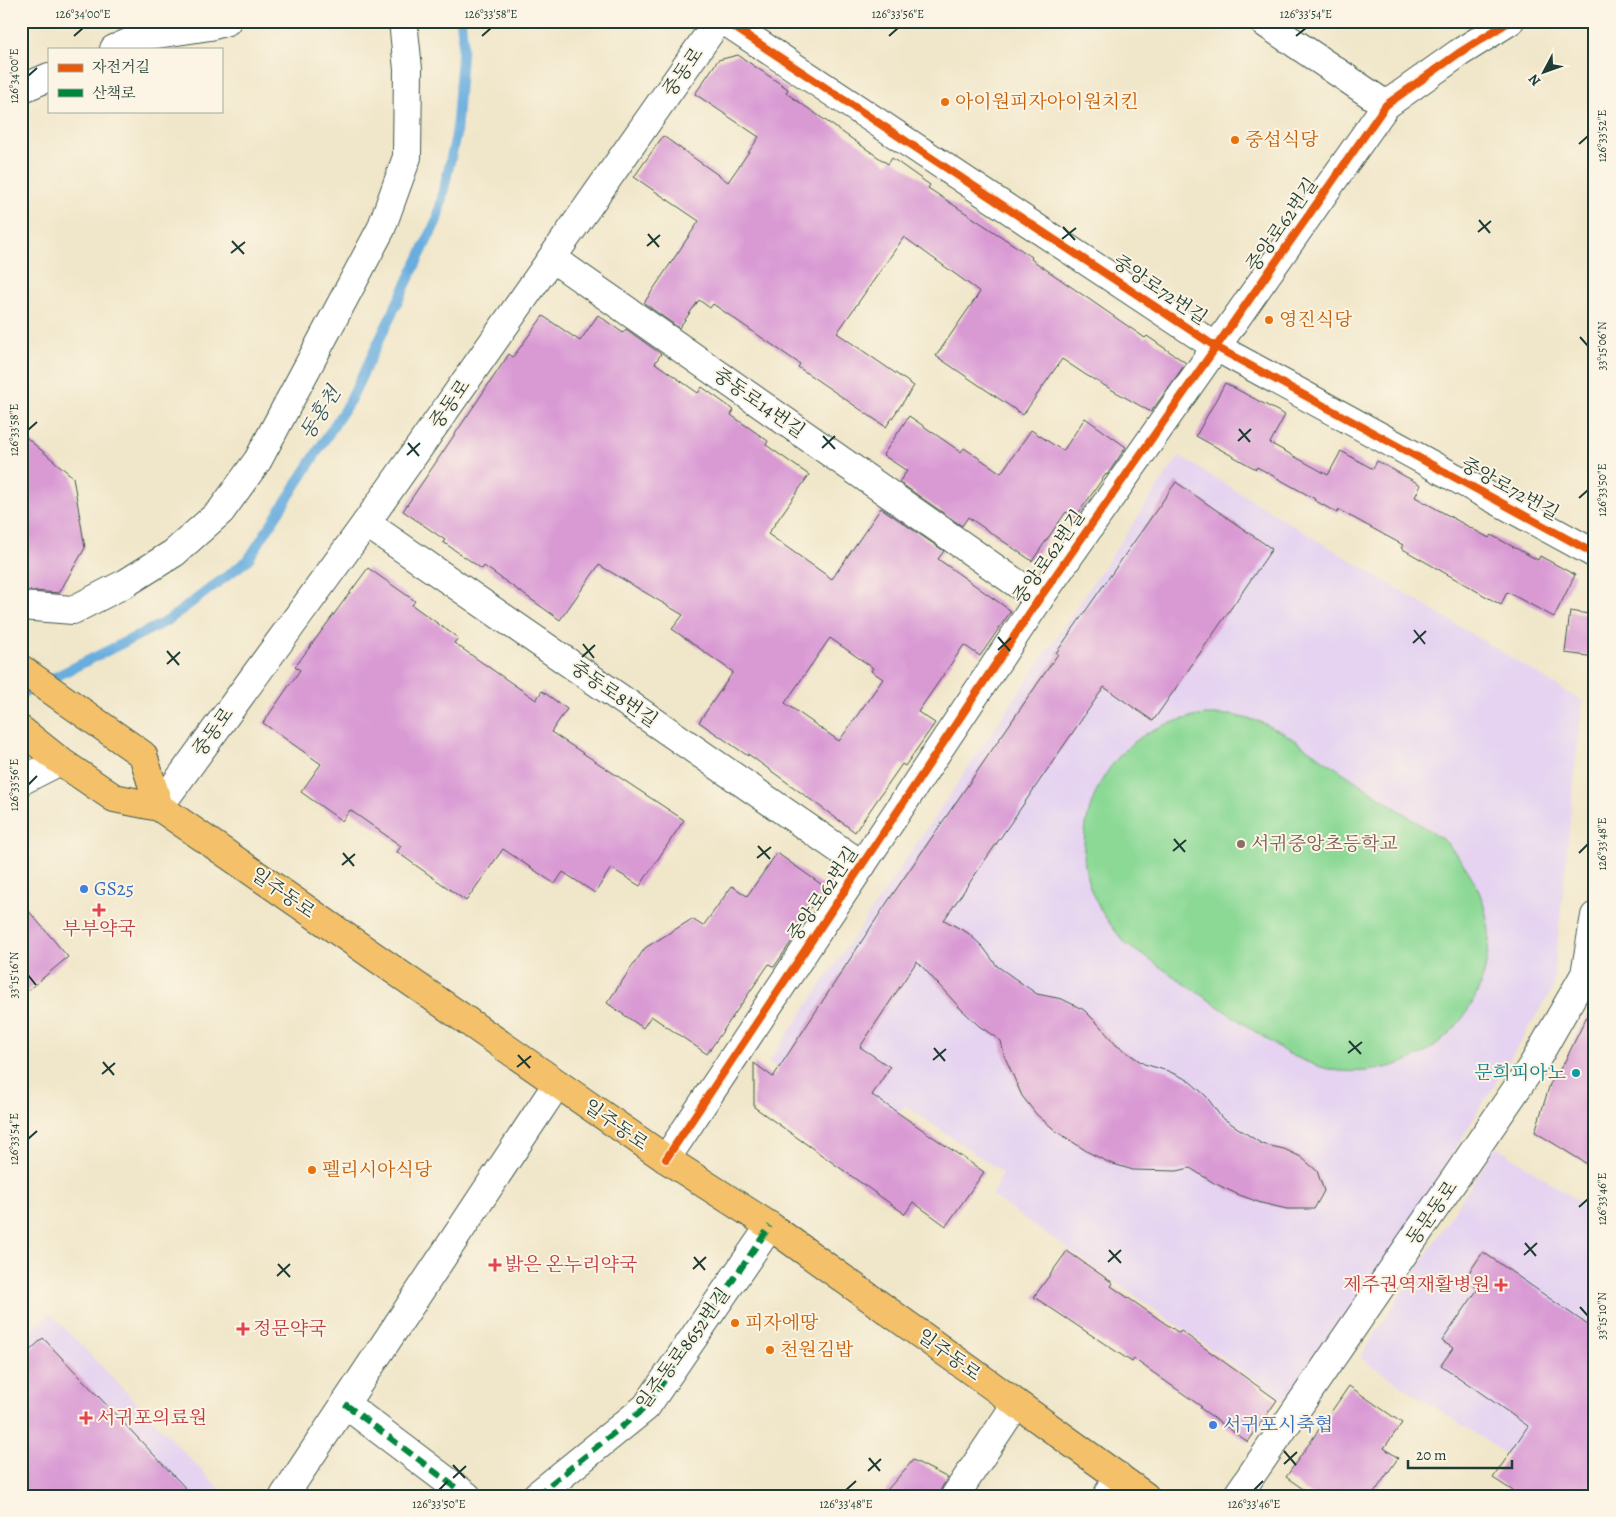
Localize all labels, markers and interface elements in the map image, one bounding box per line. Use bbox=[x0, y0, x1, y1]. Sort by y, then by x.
text: 126°34'00"E bbox=[56, 6, 110, 22]
text: 126°33'58"E bbox=[465, 6, 517, 22]
text: 126°33'56"E bbox=[872, 6, 924, 22]
text: 126°33'54"E bbox=[1280, 6, 1332, 22]
street label: 중동로 bbox=[657, 42, 709, 102]
legend bbox=[48, 48, 222, 112]
north arrow bbox=[1518, 48, 1568, 98]
text: 126°34'00"E bbox=[6, 49, 22, 103]
text: 자전거길 bbox=[92, 57, 150, 77]
text: N bbox=[1524, 70, 1545, 90]
text: 산책로 bbox=[92, 83, 136, 103]
place label: 아이원피자아이원치킨 bbox=[955, 89, 1139, 115]
marker: 아이원피자아이원치킨 bbox=[939, 96, 951, 108]
text: 126°33'52"E bbox=[1594, 110, 1610, 162]
place label: 중섭식당 bbox=[1245, 127, 1319, 153]
marker: 중섭식당 bbox=[1229, 134, 1241, 146]
street label: 중앙로62번길 bbox=[1240, 173, 1324, 277]
street label: 중앙로72번길 bbox=[1108, 249, 1212, 331]
place label: 영진식당 bbox=[1279, 307, 1353, 333]
marker: 영진식당 bbox=[1263, 314, 1275, 326]
text: 33°15'06"N bbox=[1594, 321, 1610, 371]
street label: 중동로14번길 bbox=[708, 362, 810, 444]
street label: 중동로 bbox=[424, 374, 476, 434]
water label: 동홍천 bbox=[293, 380, 348, 445]
text: 126°33'58"E bbox=[6, 404, 22, 456]
street label: 중앙로72번길 bbox=[1456, 451, 1564, 527]
text: 126°33'50"E bbox=[1594, 463, 1610, 517]
street label: 중앙로62번길 bbox=[1007, 505, 1091, 609]
street label: 중동로8번길 bbox=[565, 654, 663, 734]
street label: 중동로 bbox=[186, 702, 240, 762]
text: 126°33'56"E bbox=[6, 759, 22, 811]
text: 126°33'48"E bbox=[1594, 818, 1610, 871]
place label: 서귀중앙초등학교 bbox=[1251, 831, 1398, 857]
marker: 서귀중앙초등학교 bbox=[1235, 838, 1247, 850]
street label: 중앙로62번길 bbox=[782, 841, 864, 947]
street label: 일주동로 bbox=[245, 861, 321, 925]
place label: GS25 bbox=[94, 876, 134, 902]
marker: GS25 bbox=[78, 883, 90, 895]
marker: 부부약국 bbox=[93, 904, 105, 916]
place label: 부부약국 bbox=[62, 916, 136, 942]
text: 33°15'16"N bbox=[6, 951, 22, 998]
place label: 문희피아노 bbox=[1474, 1060, 1566, 1086]
marker: 문희피아노 bbox=[1570, 1067, 1582, 1079]
street label: 일주동로 bbox=[578, 1093, 654, 1157]
text: 126°33'54"E bbox=[6, 1113, 22, 1165]
place label: 펠리시아식당 bbox=[322, 1157, 433, 1183]
marker: 펠리시아식당 bbox=[306, 1164, 318, 1176]
text: 126°33'46"E bbox=[1594, 1173, 1610, 1225]
street label: 동문동로 bbox=[1400, 1175, 1464, 1251]
place label: 밝은 온누리약국 bbox=[505, 1252, 637, 1278]
marker: 밝은 온누리약국 bbox=[489, 1259, 501, 1271]
place label: 제주권역재활병원 bbox=[1343, 1272, 1490, 1298]
marker: 제주권역재활병원 bbox=[1494, 1278, 1508, 1292]
street label: 일주동로8652번길 bbox=[630, 1283, 736, 1415]
text: 33°15'10"N bbox=[1594, 1292, 1610, 1340]
place label: 피자에땅 bbox=[745, 1310, 819, 1336]
place label: 정문약국 bbox=[253, 1316, 326, 1342]
marker: 피자에땅 bbox=[729, 1317, 741, 1329]
marker: 정문약국 bbox=[237, 1323, 249, 1335]
street label: 일주동로 bbox=[912, 1323, 986, 1387]
place label: 천원김밥 bbox=[780, 1337, 854, 1363]
marker: 천원김밥 bbox=[764, 1344, 776, 1356]
place label: 서귀포의료원 bbox=[97, 1405, 207, 1431]
marker: 서귀포의료원 bbox=[79, 1411, 93, 1425]
place label: 서귀포시축협 bbox=[1223, 1412, 1333, 1438]
marker: 서귀포시축협 bbox=[1207, 1419, 1219, 1431]
scale bar bbox=[1408, 1437, 1512, 1469]
text: 20 m bbox=[1416, 1445, 1447, 1465]
text: 126°33'50"E bbox=[412, 1496, 466, 1512]
text: 126°33'48"E bbox=[820, 1496, 873, 1512]
text: 126°33'46"E bbox=[1228, 1496, 1280, 1512]

